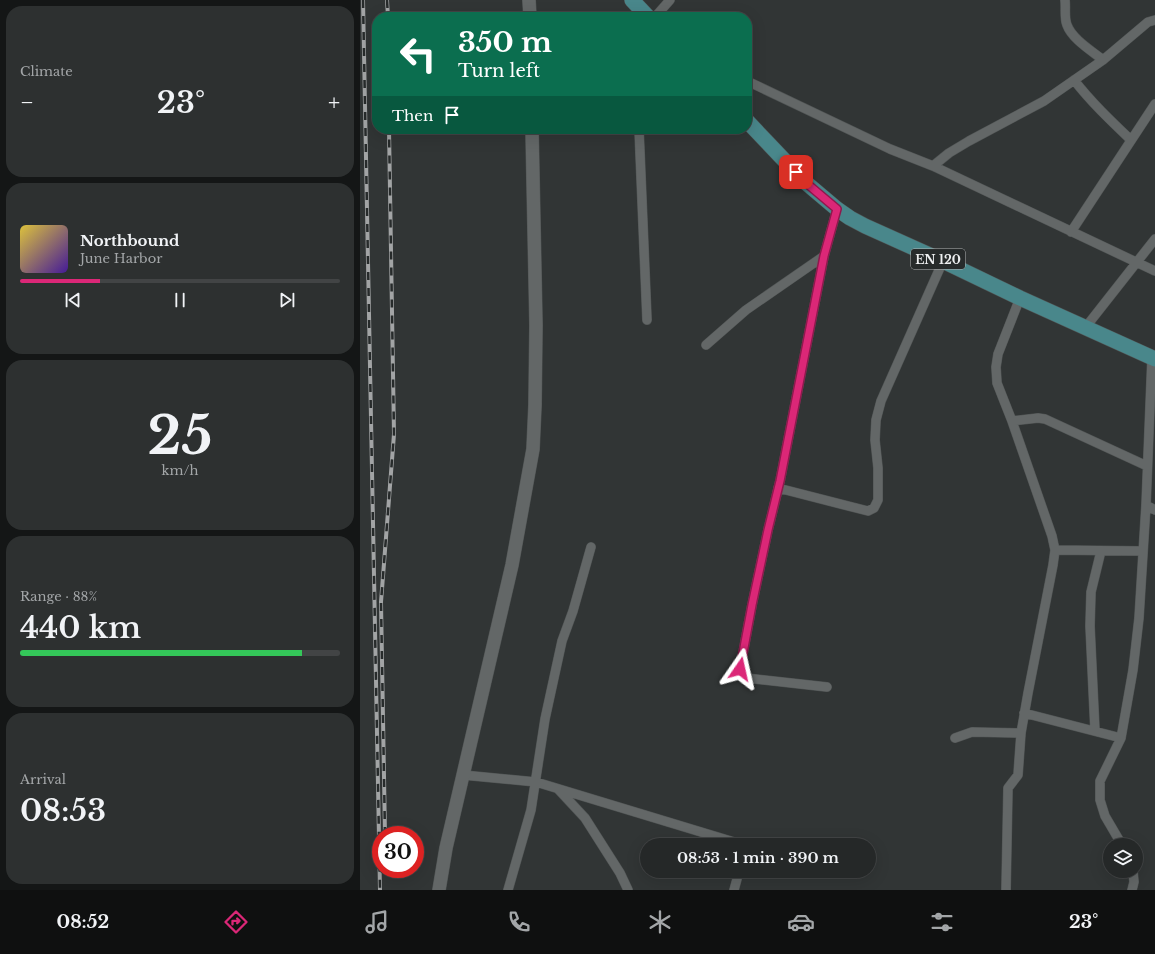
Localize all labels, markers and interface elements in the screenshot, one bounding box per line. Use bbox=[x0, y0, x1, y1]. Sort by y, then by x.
text: 350 m bbox=[458, 25, 552, 60]
icon: left bbox=[392, 28, 444, 80]
text: Turn left bbox=[458, 60, 540, 82]
text: Climate bbox=[20, 63, 73, 80]
text: 23° bbox=[157, 84, 205, 121]
text: − bbox=[20, 89, 34, 116]
text: + bbox=[328, 89, 340, 116]
icon: arrive bbox=[441, 104, 463, 126]
text: Then bbox=[392, 106, 433, 125]
pin bbox=[779, 155, 813, 189]
icon: arrive bbox=[785, 161, 807, 183]
text: Northbound bbox=[80, 231, 179, 250]
road number: EN 120 bbox=[911, 249, 965, 269]
text: June Harbor bbox=[80, 250, 162, 267]
icon: previous bbox=[62, 289, 84, 311]
icon: pause bbox=[169, 289, 191, 311]
icon: next bbox=[276, 289, 298, 311]
text: 25 bbox=[148, 404, 212, 468]
text: km/h bbox=[162, 462, 198, 479]
text: Range · 88% bbox=[20, 588, 97, 605]
text: 440 km bbox=[20, 609, 141, 646]
position arrow bbox=[719, 648, 761, 690]
text: Arrival bbox=[20, 771, 66, 788]
text: 08:53 bbox=[20, 792, 106, 829]
speed limit sign: 30 bbox=[372, 826, 424, 878]
map controls bbox=[1103, 838, 1143, 878]
button: layers bbox=[1103, 838, 1143, 878]
text: 08:53 · 1 min · 390 m bbox=[677, 848, 839, 867]
icon: directions bbox=[222, 908, 250, 936]
icon: music bbox=[363, 908, 391, 936]
icon: phone bbox=[505, 908, 533, 936]
icon: climate bbox=[646, 908, 674, 936]
icon: car bbox=[787, 908, 815, 936]
icon: filters bbox=[928, 908, 956, 936]
text: 08:52 bbox=[57, 911, 109, 933]
text: 23° bbox=[1069, 911, 1098, 933]

